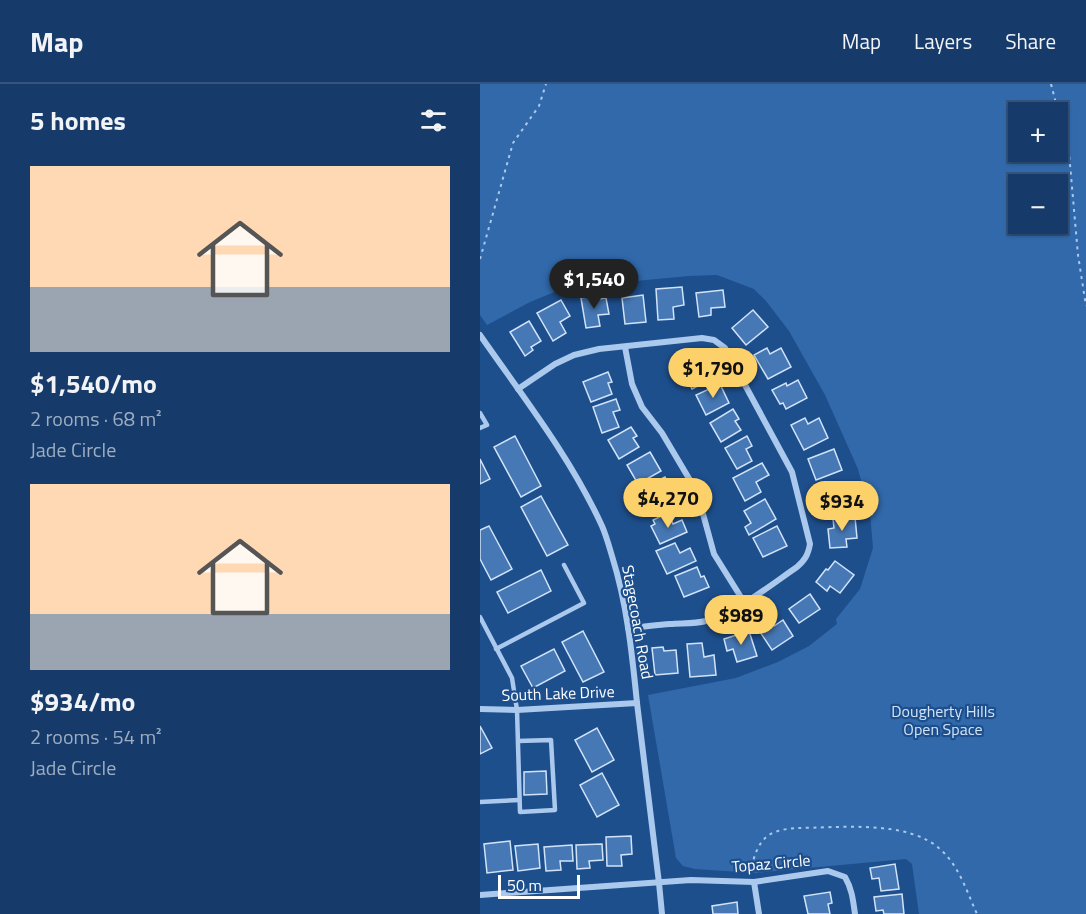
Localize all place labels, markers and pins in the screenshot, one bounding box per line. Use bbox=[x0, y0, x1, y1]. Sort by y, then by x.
pin: $1,540 bbox=[545, 259, 643, 310]
pin: $1,790 bbox=[664, 348, 762, 399]
pin: $4,270 bbox=[619, 478, 717, 529]
pin: $934 bbox=[806, 481, 878, 532]
pin: $989 bbox=[705, 595, 777, 646]

